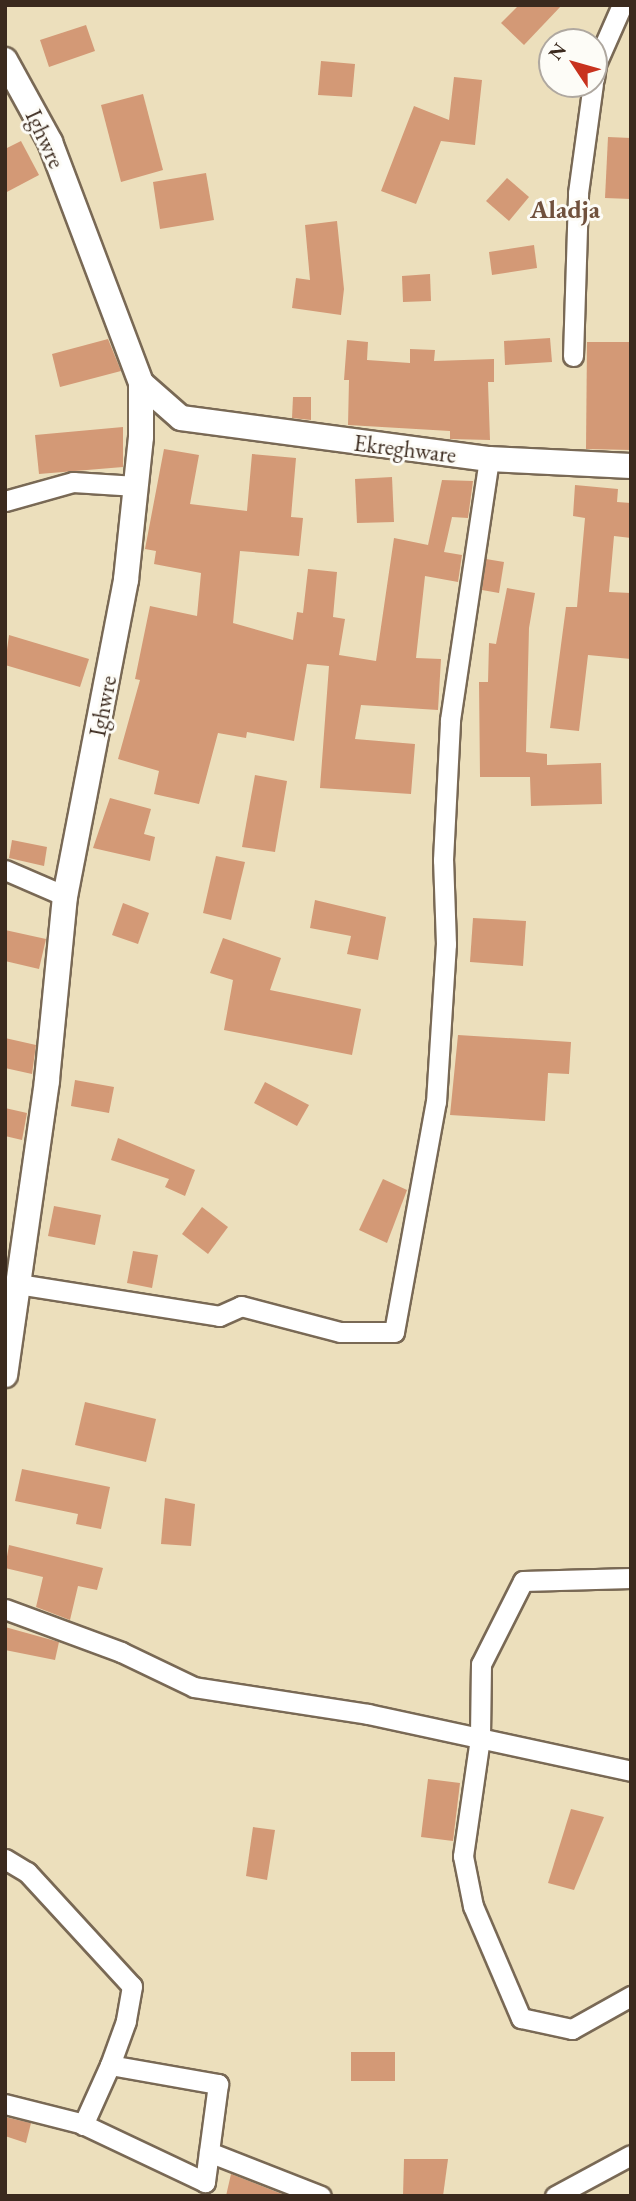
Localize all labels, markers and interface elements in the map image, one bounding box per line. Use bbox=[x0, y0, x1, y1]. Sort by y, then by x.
north arrow bbox=[538, 28, 608, 98]
text: N bbox=[543, 38, 572, 65]
street label: Ighwre bbox=[19, 105, 71, 173]
district label: Aladja bbox=[530, 194, 600, 226]
street label: Ekreghware bbox=[352, 429, 458, 469]
street label: Ighwre bbox=[84, 673, 122, 739]

